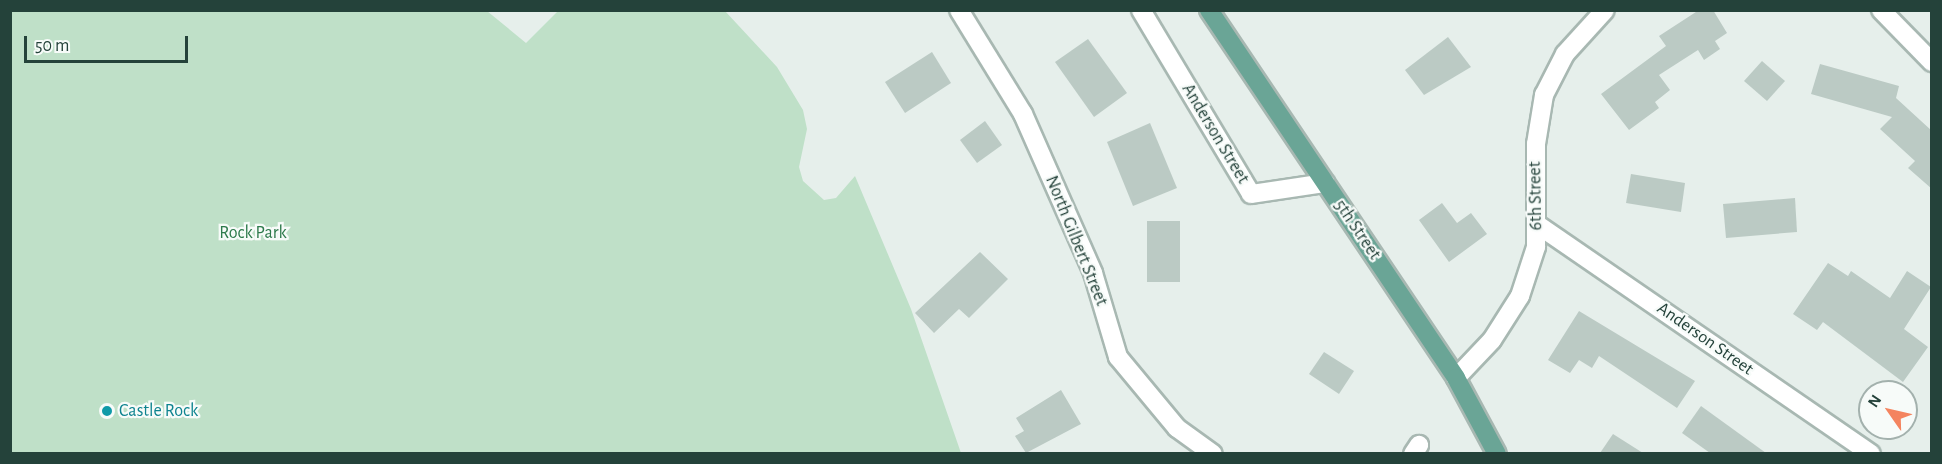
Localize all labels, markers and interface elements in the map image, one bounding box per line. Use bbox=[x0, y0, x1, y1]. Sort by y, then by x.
scale bar bbox=[27, 24, 190, 62]
text: 50 m bbox=[35, 37, 69, 55]
street label: Anderson Street bbox=[1177, 80, 1253, 188]
street label: 6th Street bbox=[1525, 161, 1547, 231]
street label: North Gilbert Street bbox=[1040, 173, 1112, 309]
street label: 5th Street bbox=[1329, 196, 1385, 264]
park label: Rock Park bbox=[219, 222, 287, 244]
street label: Anderson Street bbox=[1653, 298, 1757, 380]
north arrow bbox=[1858, 380, 1918, 440]
text: N bbox=[1865, 392, 1884, 410]
place label: Castle Rock bbox=[119, 400, 198, 422]
marker: Castle Rock bbox=[100, 404, 114, 418]

